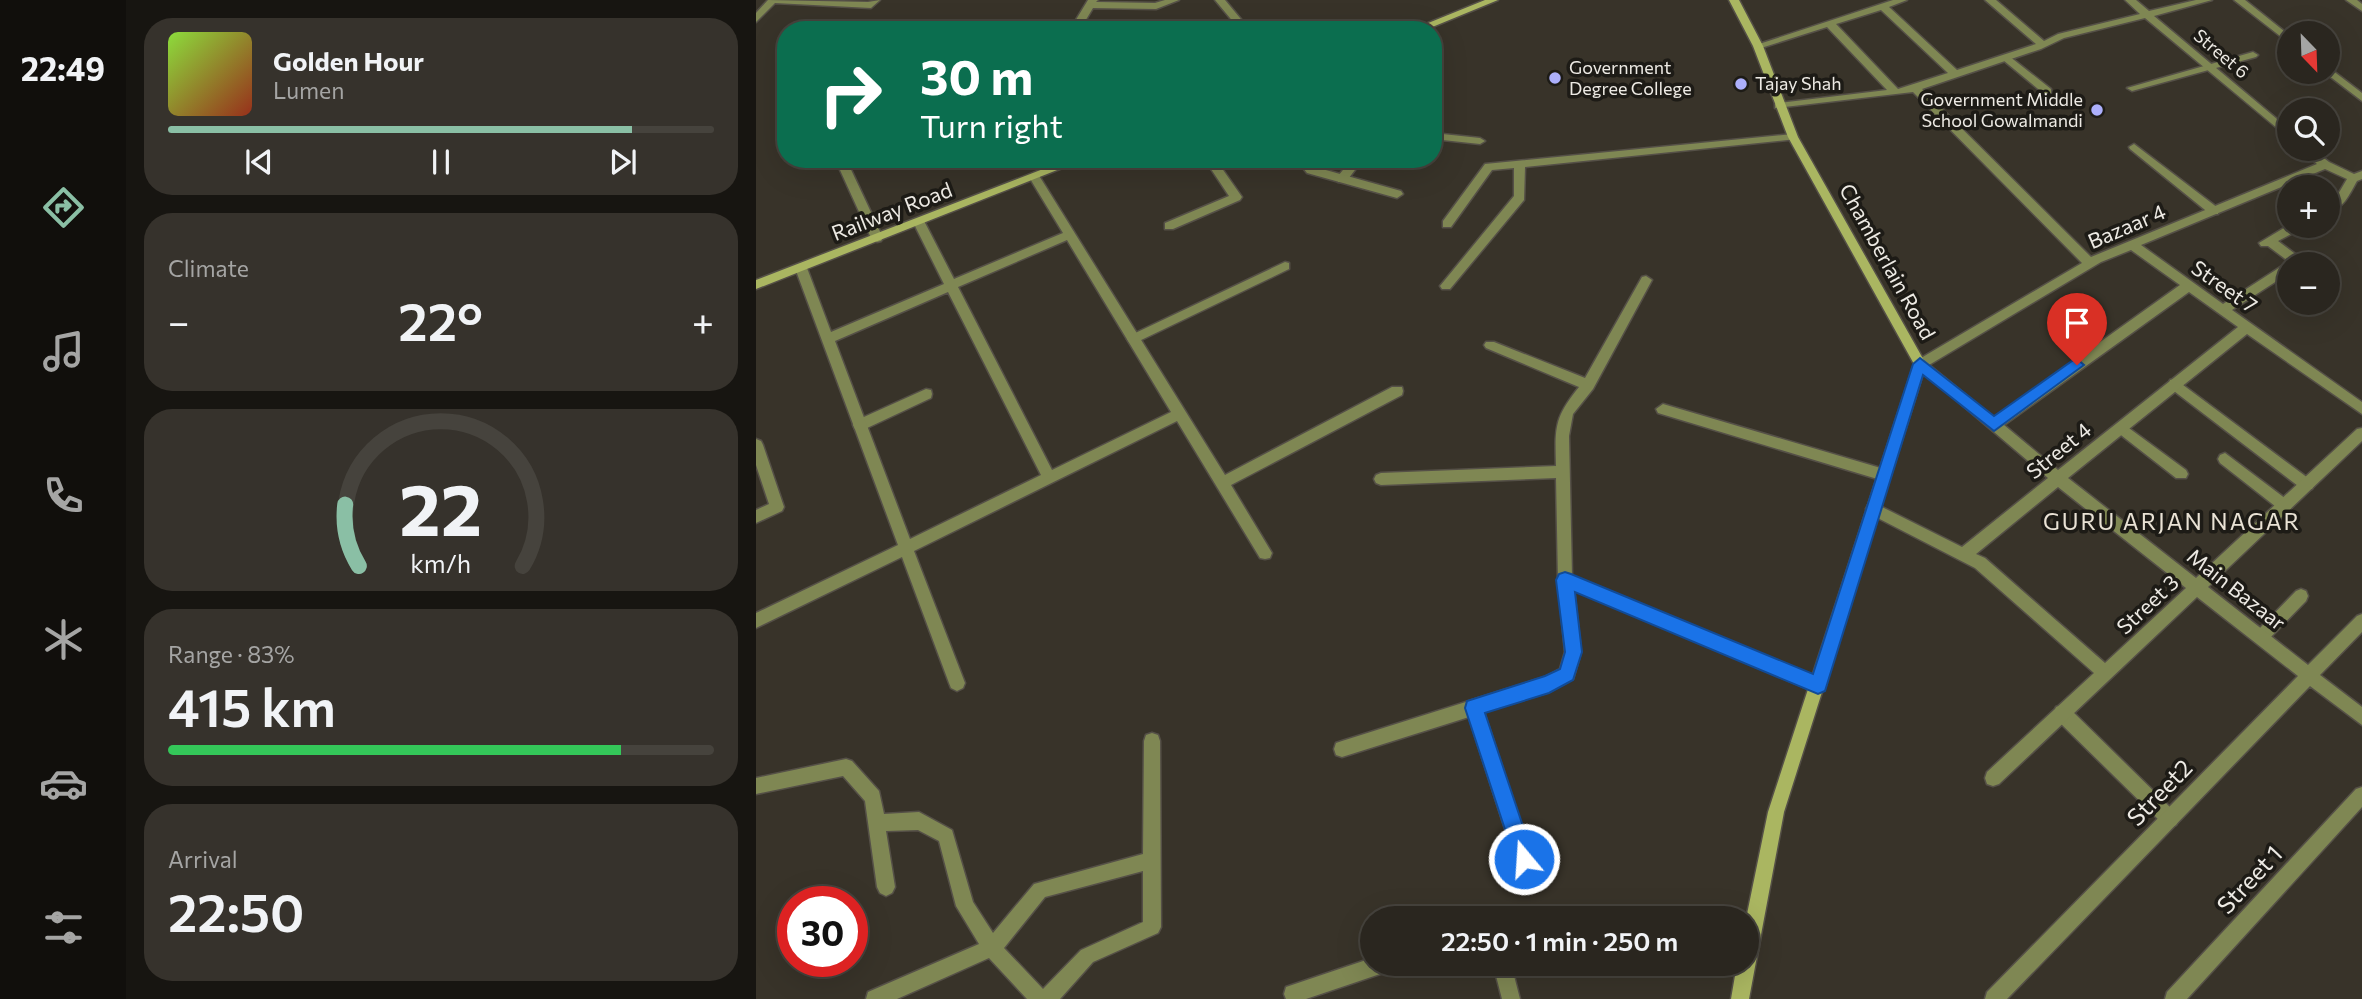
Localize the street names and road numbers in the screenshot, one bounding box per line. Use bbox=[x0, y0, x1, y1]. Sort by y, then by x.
street label: Street 6 bbox=[2190, 24, 2254, 83]
street label: Railway Road bbox=[828, 176, 955, 245]
street label: Chamberlain Road bbox=[1835, 179, 1942, 344]
street label: Bazaar 4 bbox=[2084, 198, 2169, 253]
street label: Street 7 bbox=[2187, 254, 2263, 317]
street label: Street 4 bbox=[2021, 416, 2096, 483]
street label: Main Bazaar bbox=[2183, 543, 2291, 635]
street label: Street 3 bbox=[2111, 569, 2183, 639]
street label: Street2 bbox=[2120, 753, 2198, 831]
street label: Street 1 bbox=[2210, 839, 2288, 919]

